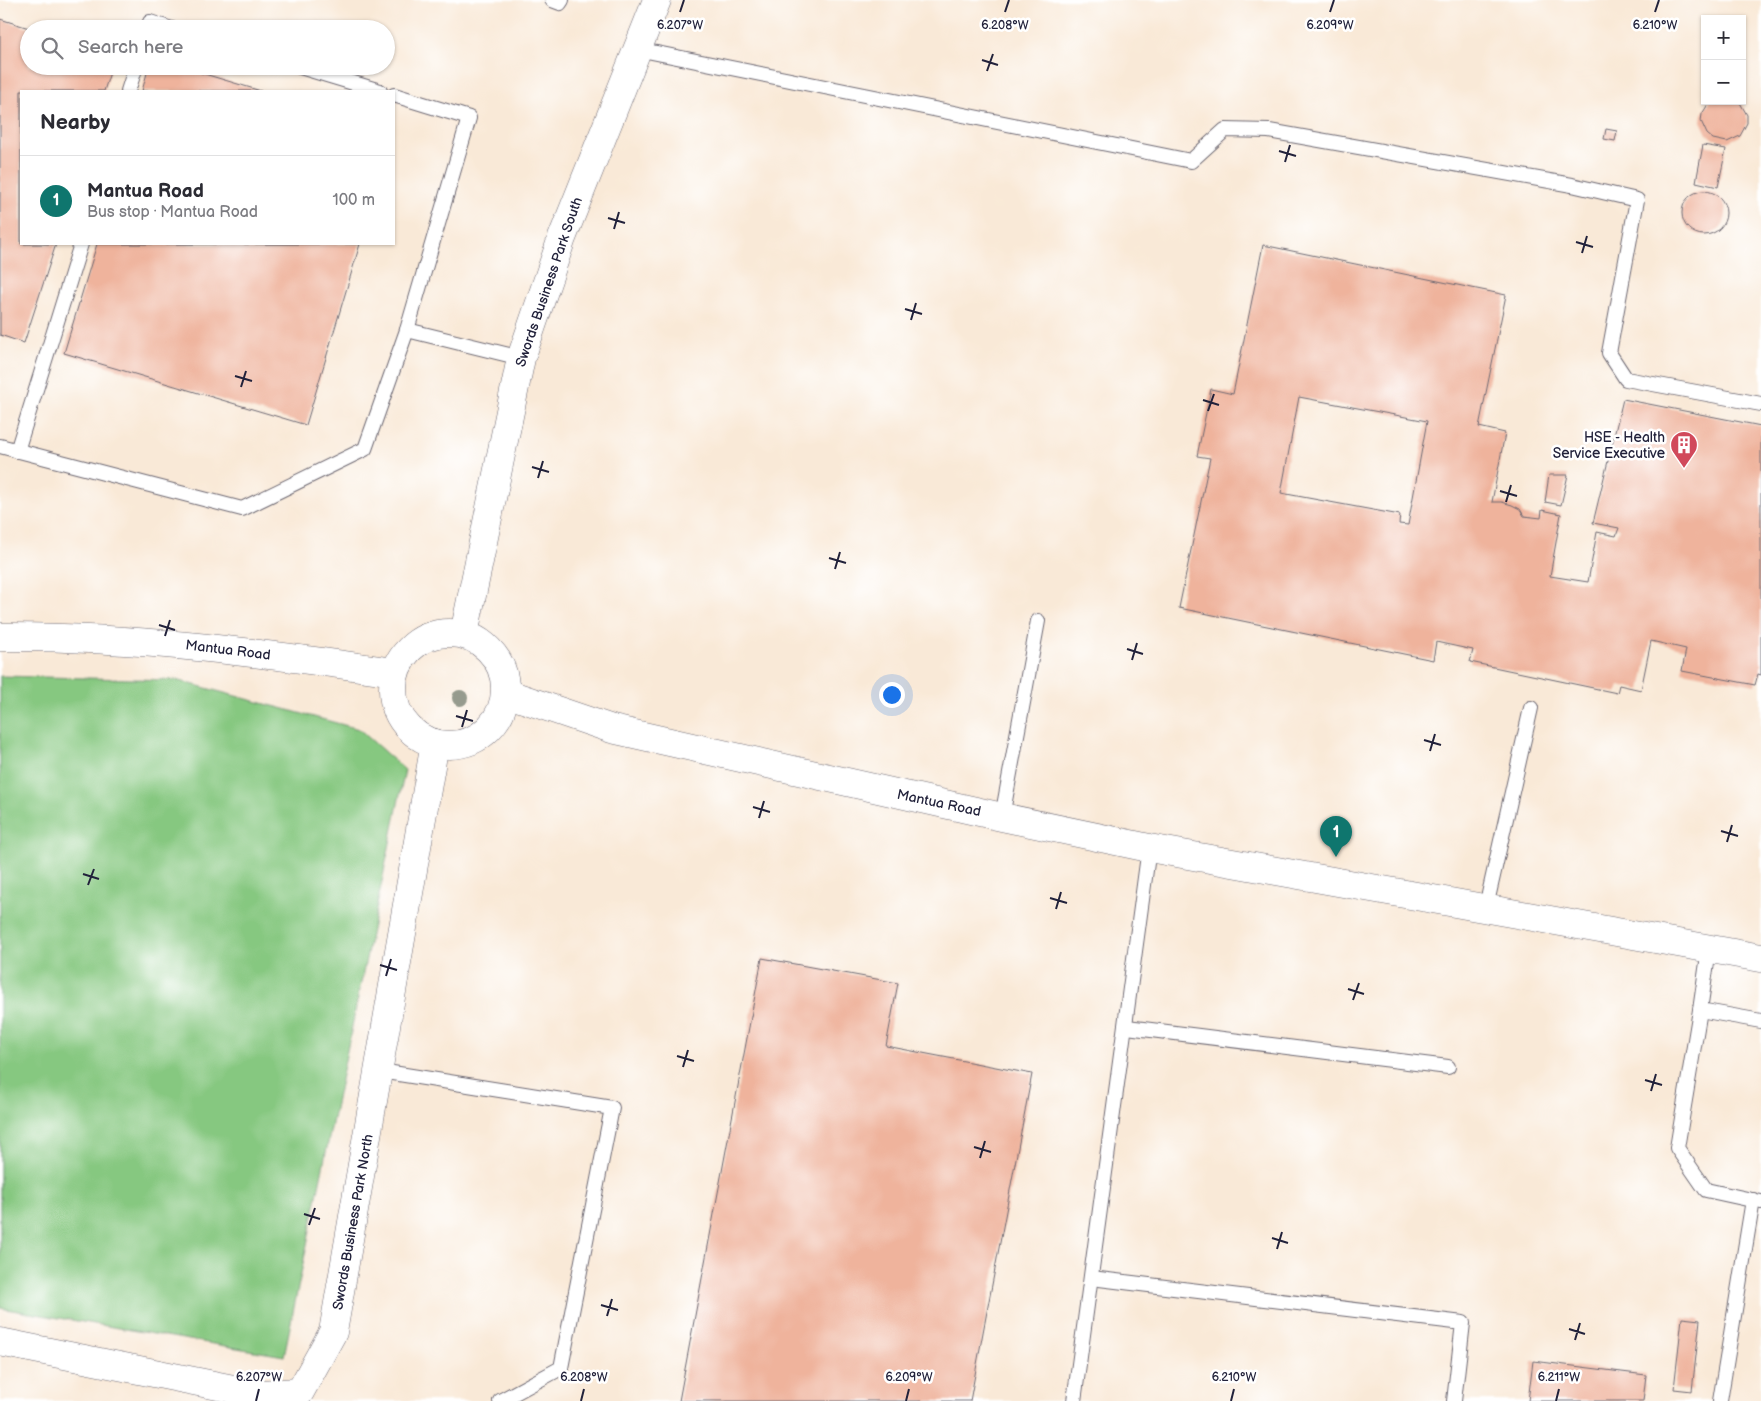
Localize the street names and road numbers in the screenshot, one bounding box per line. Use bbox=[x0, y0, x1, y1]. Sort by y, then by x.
street label: Swords Business Park South bbox=[512, 195, 586, 369]
street label: Mantua Road bbox=[185, 636, 271, 664]
street label: Mantua Road bbox=[895, 786, 983, 820]
street label: Swords Business Park North bbox=[329, 1133, 377, 1311]

